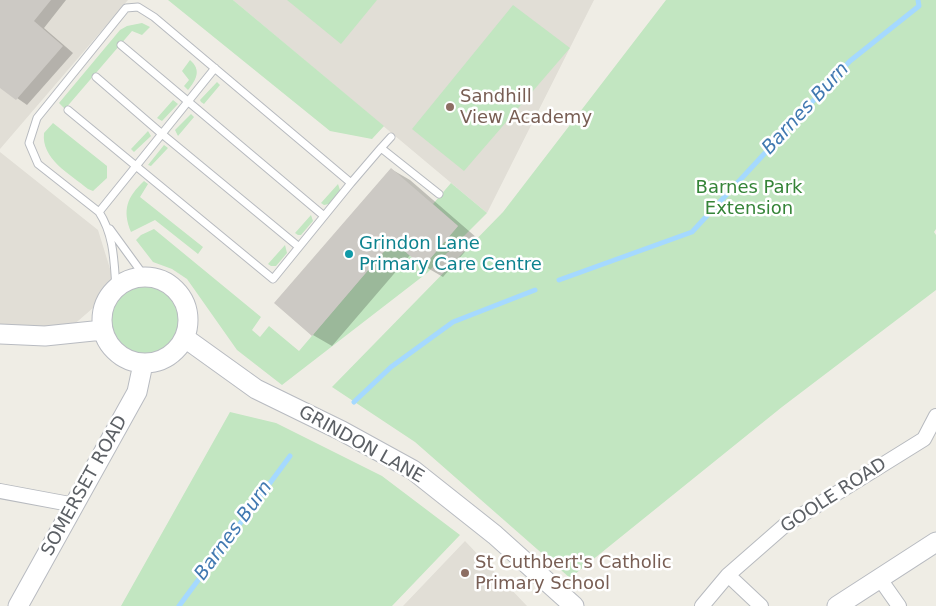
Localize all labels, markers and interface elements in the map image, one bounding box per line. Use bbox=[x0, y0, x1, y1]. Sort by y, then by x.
water label: Barnes Burn bbox=[758, 58, 854, 160]
place label: Sandhill View Academy bbox=[460, 86, 592, 128]
marker: Sandhill View Academy bbox=[444, 101, 456, 113]
park label: Barnes Park Extension bbox=[696, 177, 802, 220]
place label: Grindon Lane Primary Care Centre bbox=[359, 233, 542, 276]
marker: Grindon Lane Primary Care Centre bbox=[343, 248, 355, 260]
street label: GRINDON LANE bbox=[295, 402, 427, 488]
street label: SOMERSET ROAD bbox=[37, 412, 133, 560]
street label: GOOLE ROAD bbox=[777, 454, 891, 538]
water label: Barnes Burn bbox=[190, 477, 278, 585]
place label: St Cuthbert's Catholic Primary School bbox=[475, 552, 672, 594]
marker: St Cuthbert's Catholic Primary School bbox=[459, 567, 471, 579]

